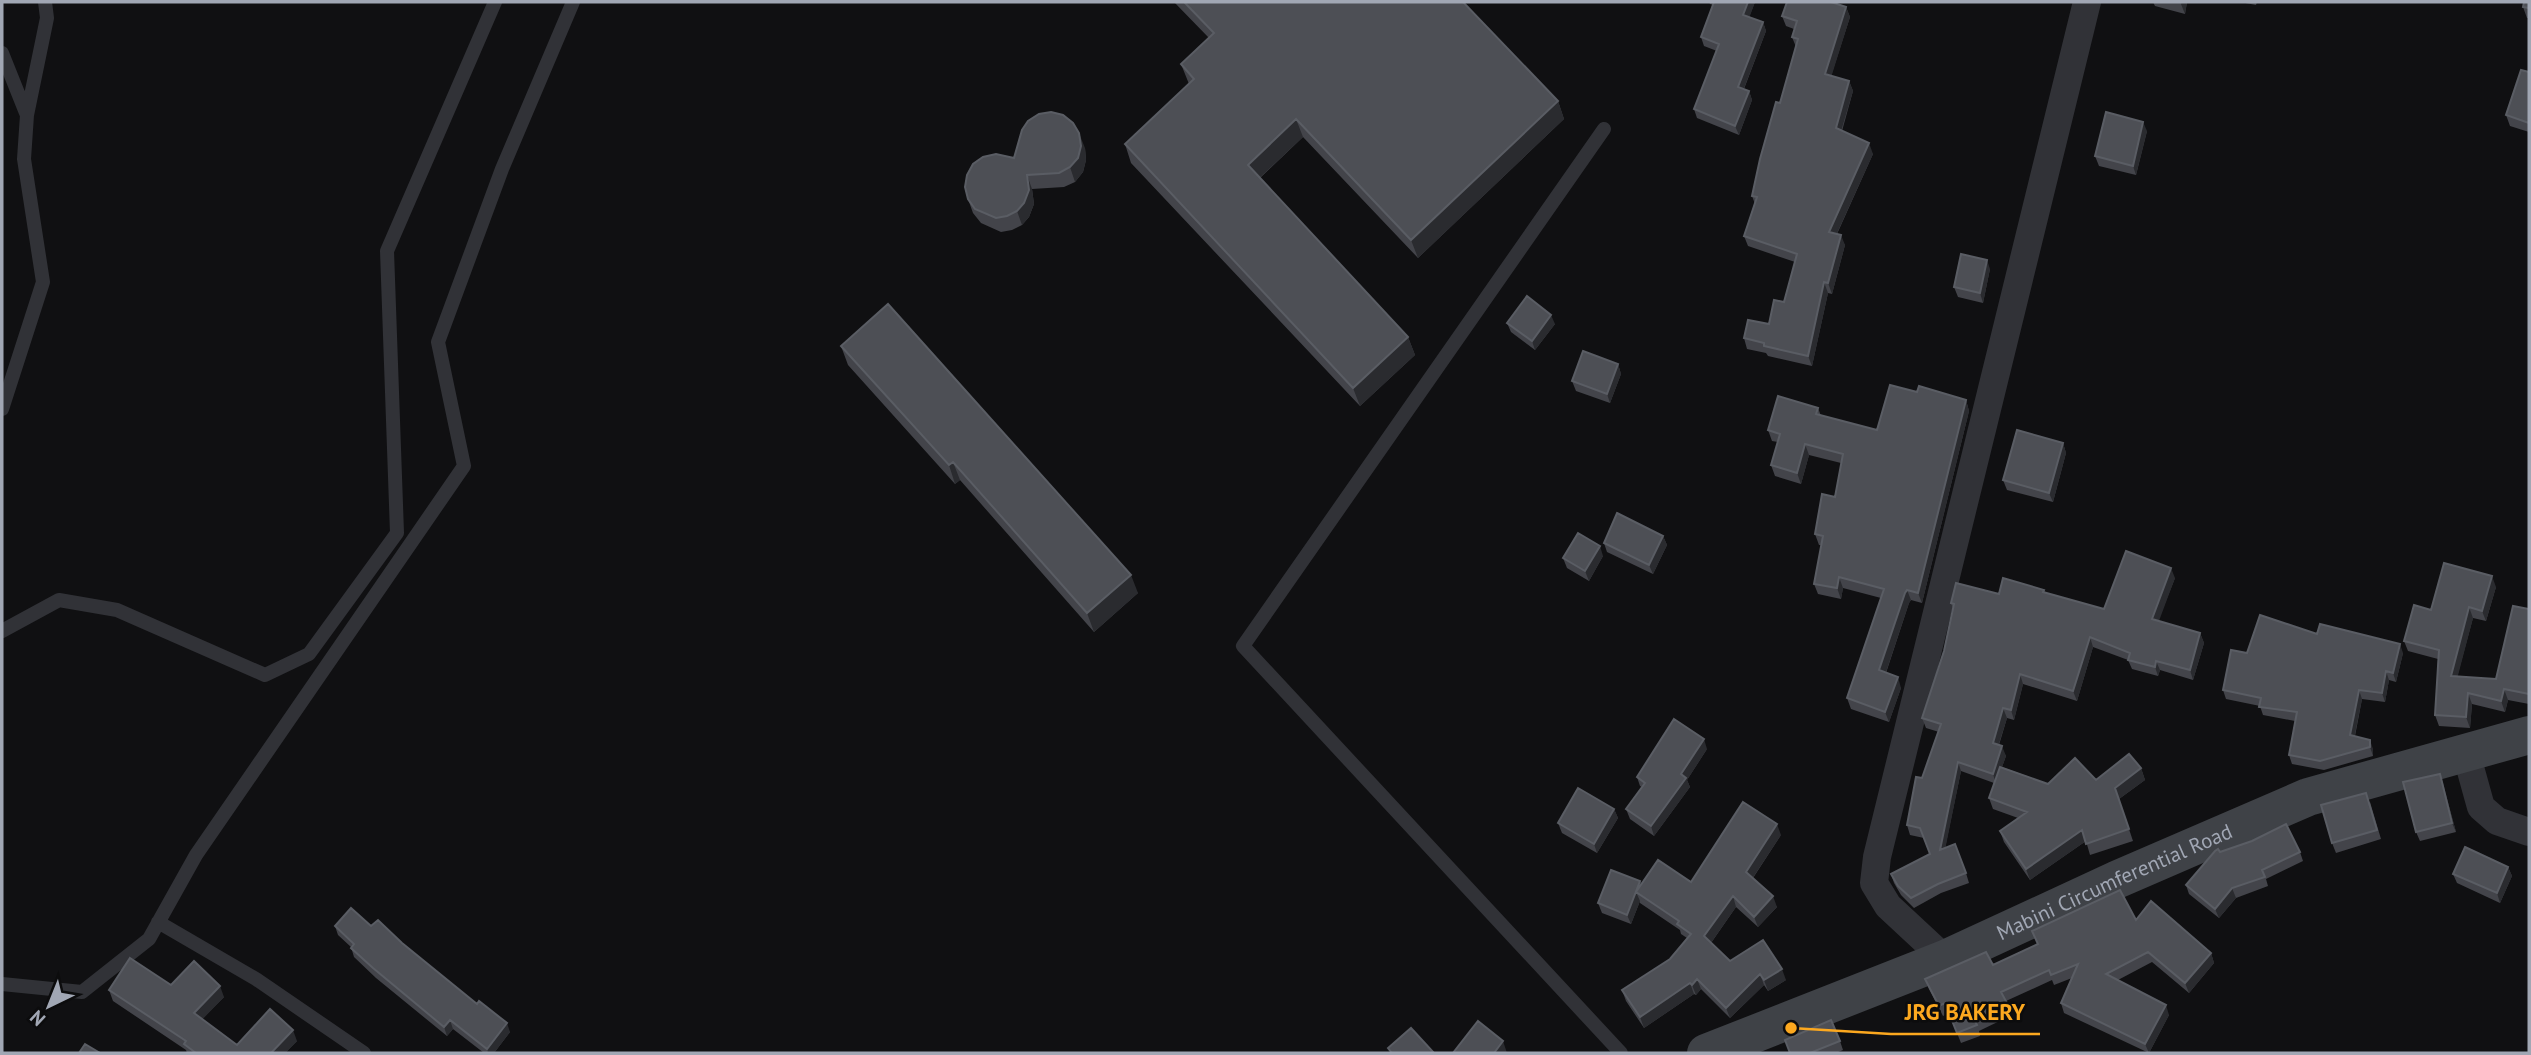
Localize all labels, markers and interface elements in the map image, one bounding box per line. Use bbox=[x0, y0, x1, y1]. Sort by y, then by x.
street label: Mabini Circumferential Road bbox=[1992, 817, 2236, 946]
north arrow bbox=[14, 971, 84, 1041]
callout: JRG BAKERY bbox=[1891, 990, 2040, 1034]
text: JRG BAKERY bbox=[1904, 997, 2026, 1026]
text: N bbox=[25, 1005, 50, 1031]

